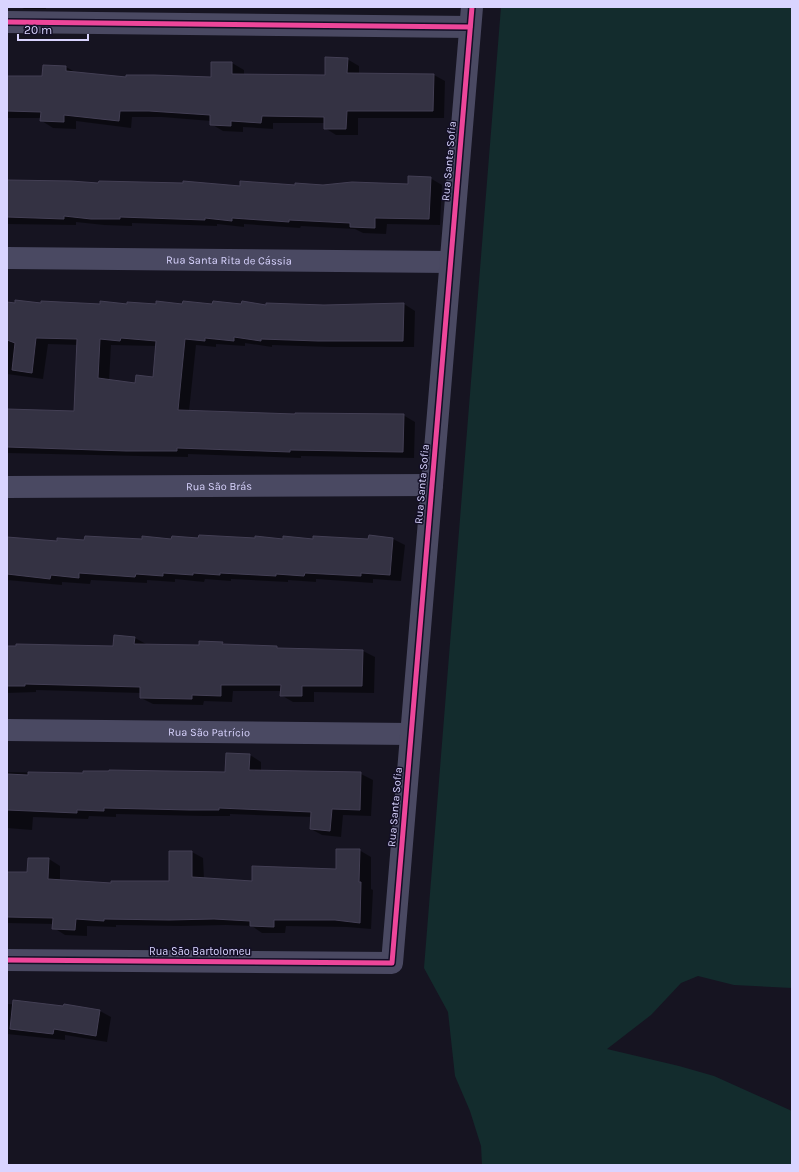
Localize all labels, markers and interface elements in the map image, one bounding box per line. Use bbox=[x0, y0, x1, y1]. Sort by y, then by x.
scale bar bbox=[18, 16, 88, 42]
text: 20 m bbox=[24, 23, 52, 37]
street label: Rua Santa Sofia bbox=[439, 121, 459, 201]
street label: Rua Santa Rita de Cássia bbox=[166, 253, 292, 267]
street label: Rua Santa Sofia bbox=[412, 444, 432, 524]
street label: Rua São Brás bbox=[186, 479, 252, 493]
street label: Rua São Patrício bbox=[168, 725, 250, 739]
street label: Rua Santa Sofia bbox=[385, 767, 405, 847]
street label: Rua São Bartolomeu bbox=[149, 945, 251, 958]

